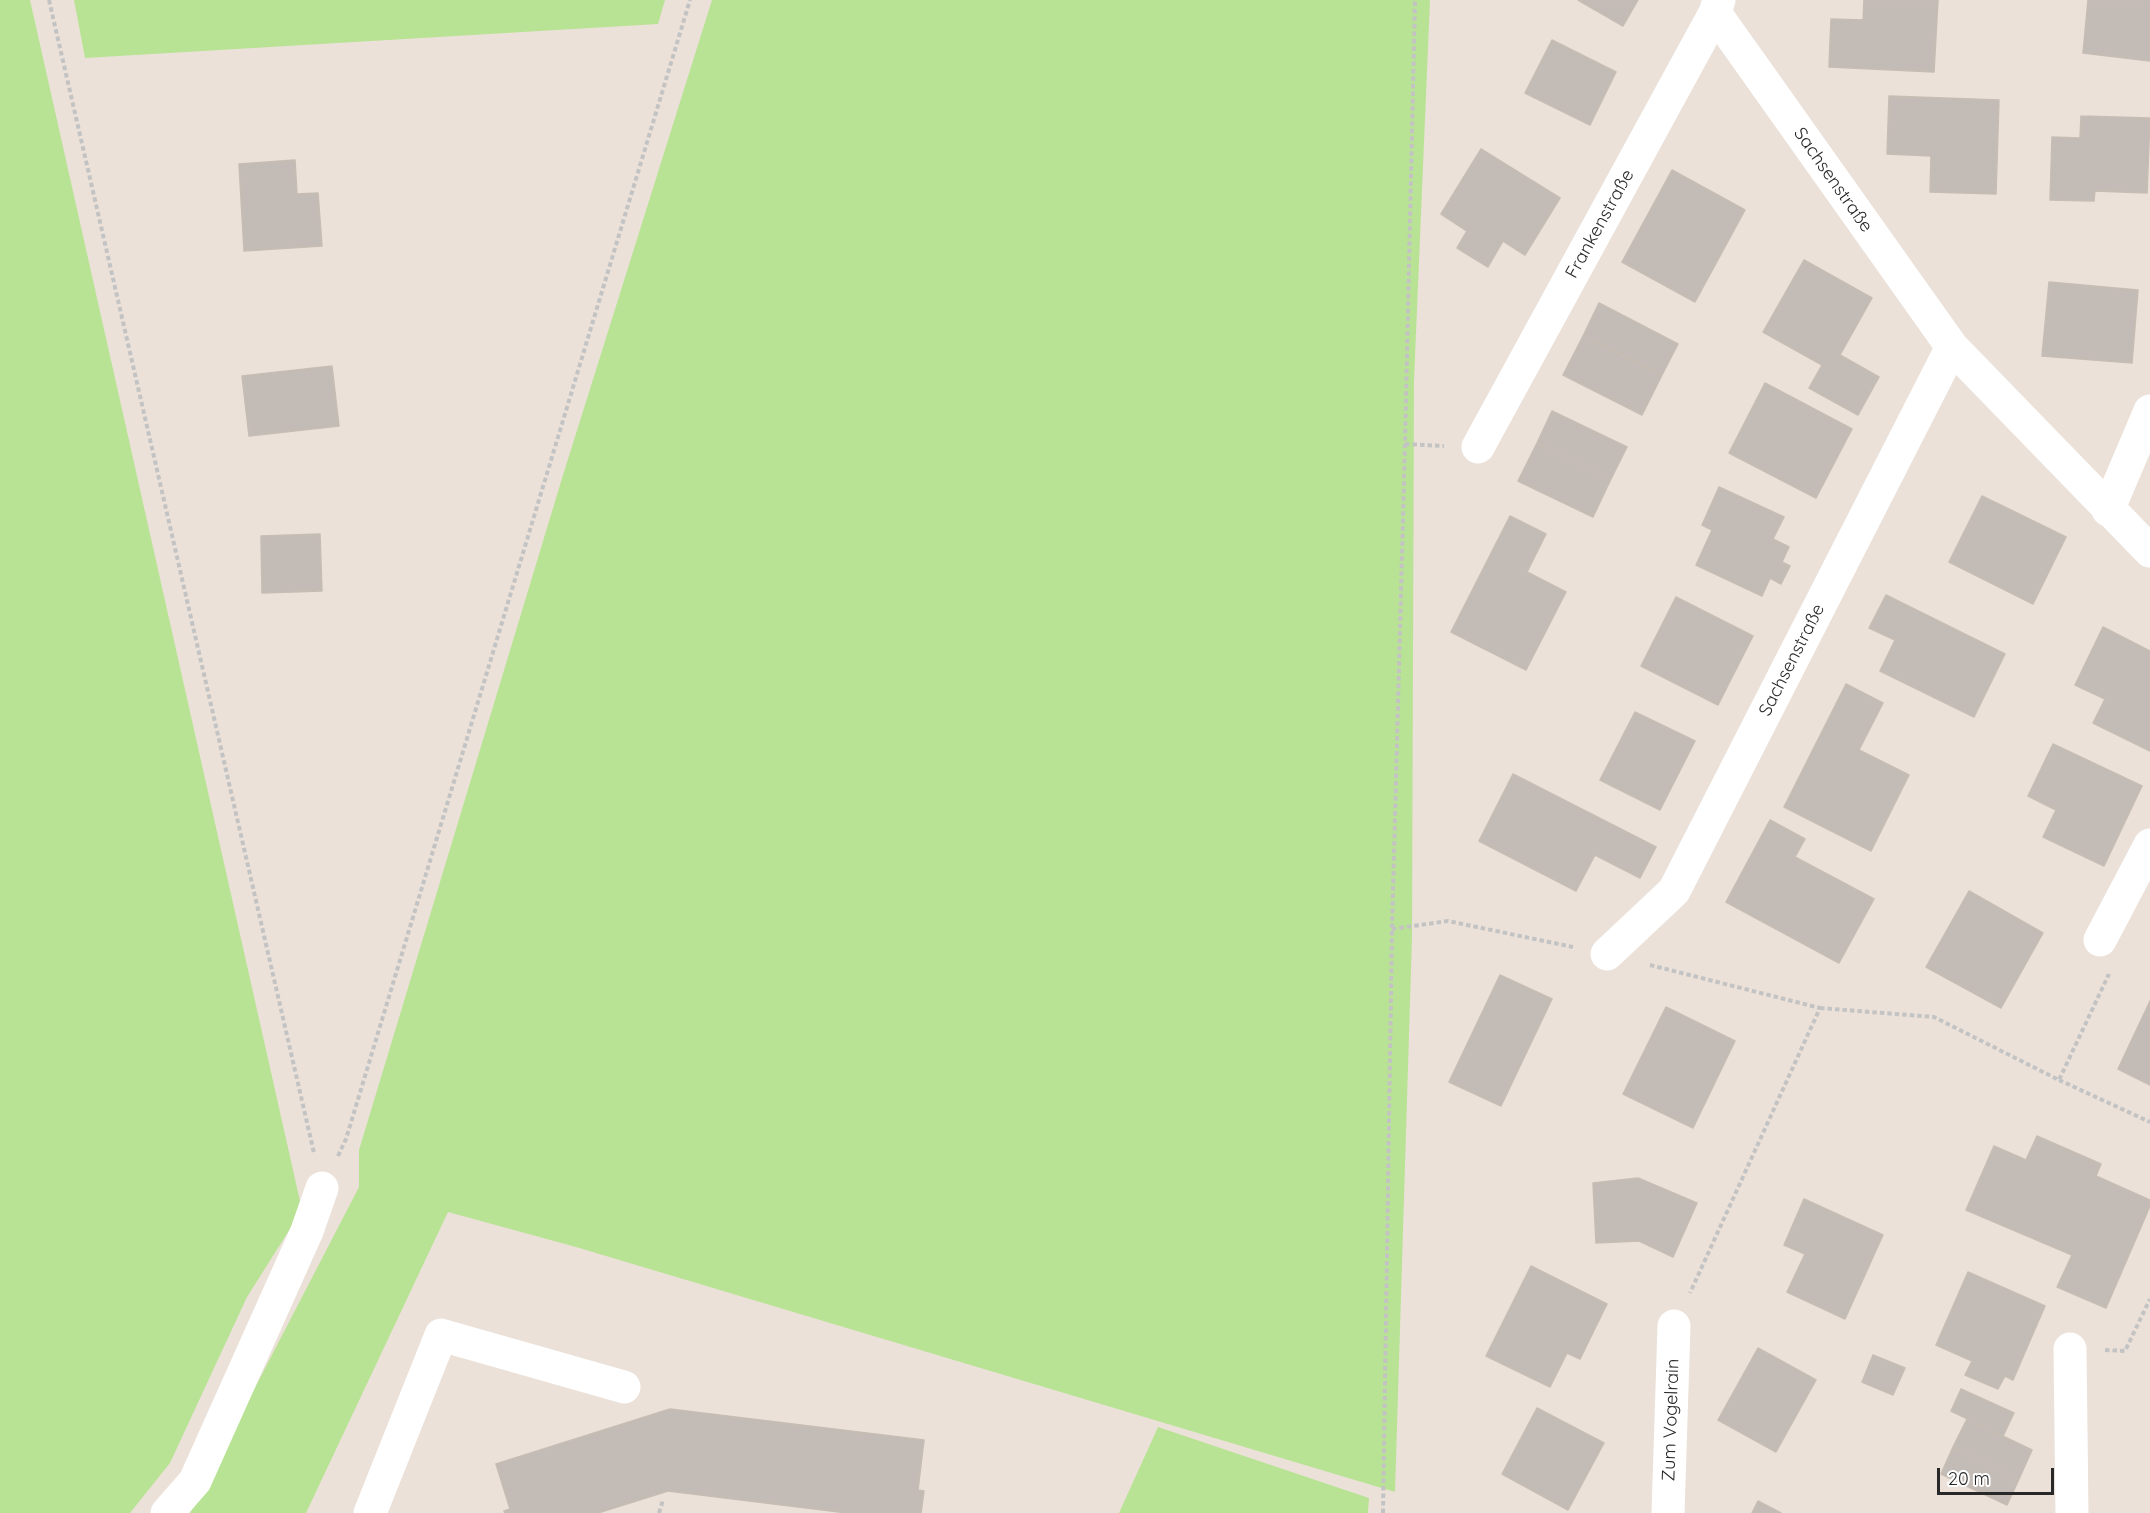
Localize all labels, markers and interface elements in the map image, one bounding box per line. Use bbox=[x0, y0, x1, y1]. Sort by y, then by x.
street label: Sachsenstraße bbox=[1789, 123, 1877, 237]
street label: Frankenstraße bbox=[1561, 166, 1639, 282]
street label: Sachsenstraße bbox=[1754, 600, 1830, 720]
street label: Zum Vogelrain bbox=[1658, 1358, 1684, 1482]
scale bar bbox=[1940, 1456, 2057, 1494]
text: 20 m bbox=[1948, 1467, 1990, 1490]

